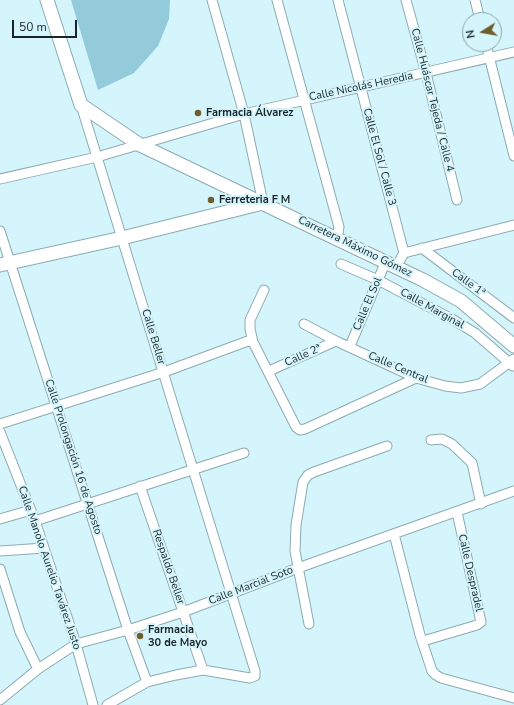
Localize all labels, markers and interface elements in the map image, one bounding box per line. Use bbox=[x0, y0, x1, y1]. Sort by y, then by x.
scale bar bbox=[14, 12, 79, 38]
north arrow bbox=[462, 12, 502, 52]
text: 50 m bbox=[19, 19, 47, 35]
street label: Calle Huáscar Tejeda / Calle 4 bbox=[408, 27, 456, 173]
text: N bbox=[463, 29, 479, 40]
street label: Calle Nicolás Heredia bbox=[308, 70, 414, 104]
place label: Farmacia Álvarez bbox=[206, 106, 294, 120]
street label: Calle El Sol / Calle 3 bbox=[360, 107, 398, 207]
marker: Farmacia Álvarez bbox=[193, 108, 203, 118]
place label: Ferreteria F M bbox=[219, 193, 290, 207]
marker: Ferreteria F M bbox=[206, 195, 216, 205]
street label: Carretera Máximo Gómez bbox=[296, 214, 414, 280]
street label: Calle 1ª bbox=[449, 266, 487, 300]
street label: Calle El Sol bbox=[351, 275, 385, 333]
street label: Calle Marginal bbox=[397, 286, 467, 332]
street label: Calle Beller bbox=[138, 307, 168, 367]
street label: Calle 2ª bbox=[283, 342, 323, 370]
street label: Calle Central bbox=[366, 349, 430, 387]
street label: Calle Prolongación 16 de Agosto bbox=[42, 378, 104, 536]
street label: Calle Manolo Aurelio Tavárez Justo bbox=[15, 485, 83, 651]
street label: Respaldo Beller bbox=[149, 528, 187, 606]
street label: Calle Despradel bbox=[455, 533, 485, 613]
street label: Calle Marcial Soto bbox=[207, 564, 295, 608]
place label: Farmacia 30 de Mayo bbox=[148, 623, 207, 649]
marker: Farmacia 30 de Mayo bbox=[135, 631, 145, 641]

